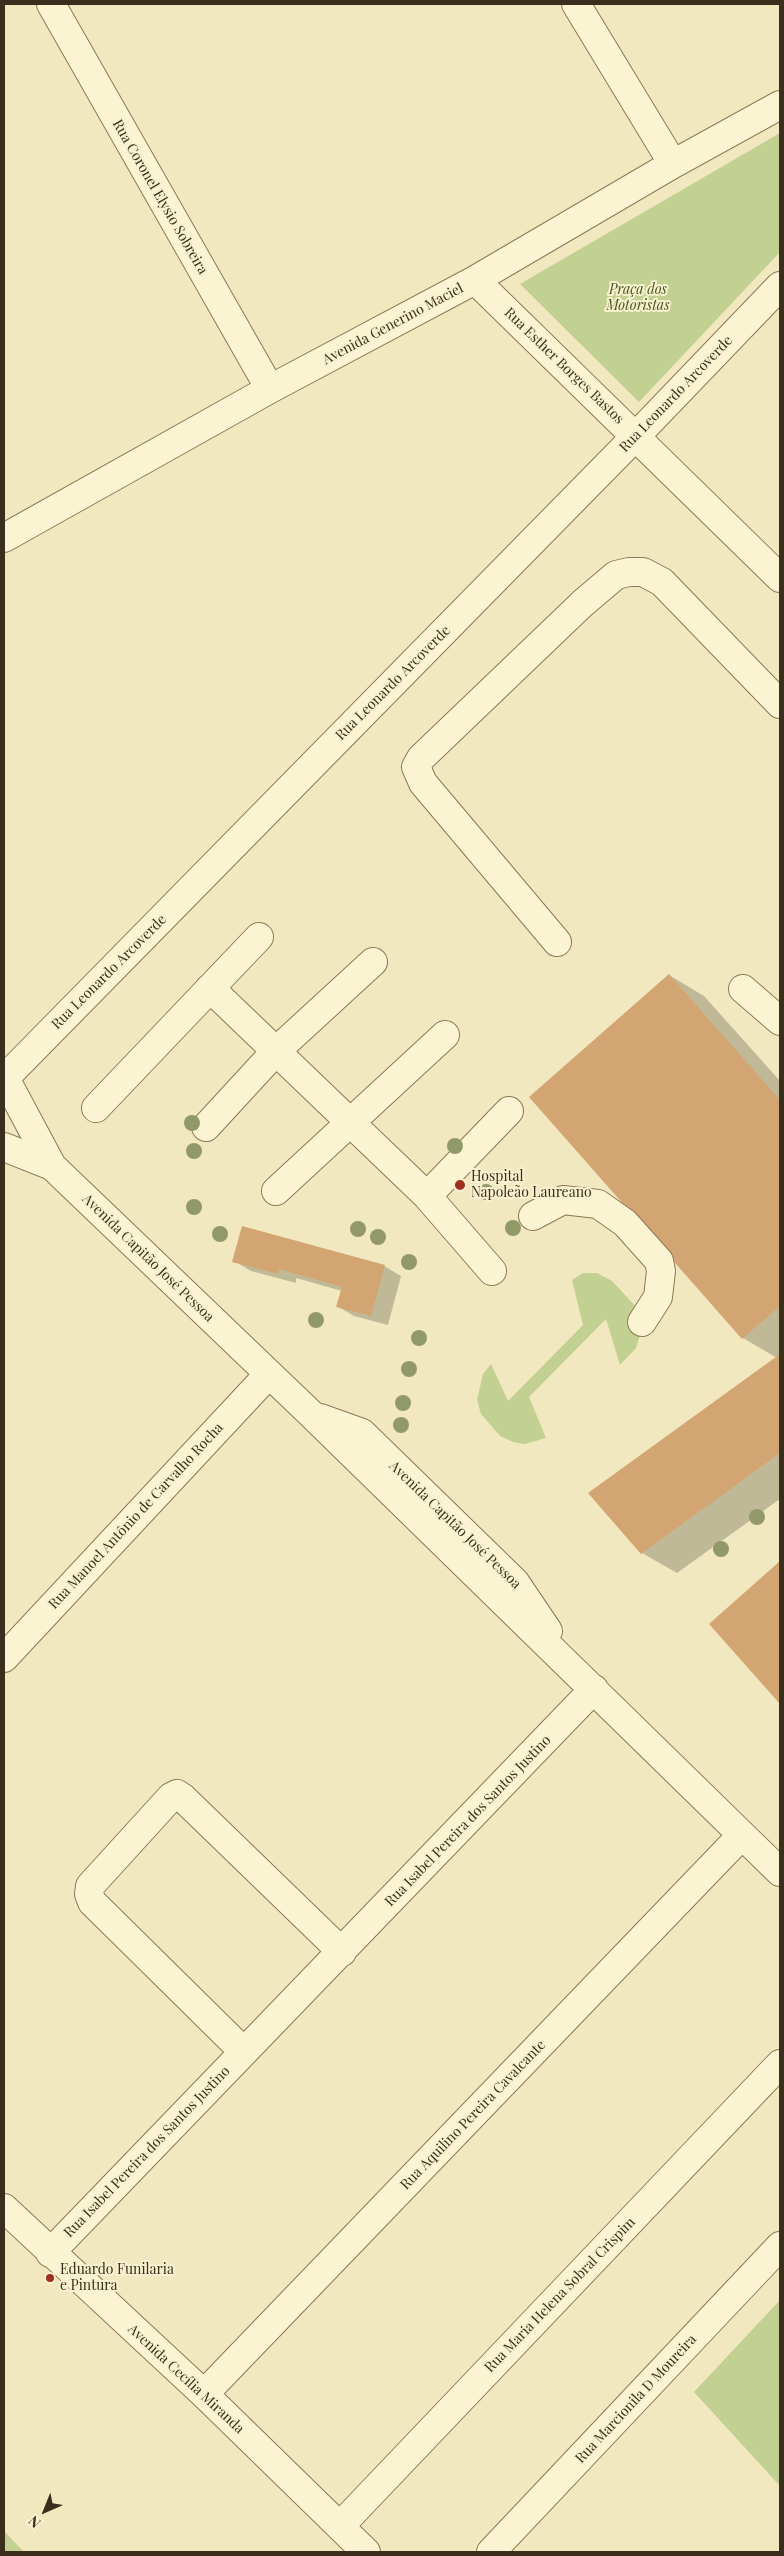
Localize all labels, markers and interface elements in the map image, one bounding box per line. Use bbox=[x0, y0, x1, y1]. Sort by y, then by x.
street label: Rua Coronel Elysio Sobreira bbox=[109, 117, 211, 277]
street label: Avenida Generino Maciel bbox=[320, 280, 466, 368]
park label: Praça dos Motoristas bbox=[606, 282, 670, 314]
street label: Rua Esther Borges Bastos bbox=[501, 304, 627, 428]
street label: Rua Leonardo Arcoverde bbox=[616, 332, 736, 456]
street label: Rua Leonardo Arcoverde bbox=[332, 622, 454, 744]
street label: Rua Leonardo Arcoverde bbox=[48, 911, 170, 1033]
place label: Hospital Napoleão Laureano bbox=[471, 1169, 592, 1202]
marker: Hospital Napoleão Laureano bbox=[453, 1178, 467, 1192]
street label: Avenida Capitão José Pessoa bbox=[79, 1191, 217, 1325]
street label: Rua Manoel Antônio de Carvalho Rocha bbox=[45, 1420, 227, 1612]
street label: Avenida Capitão José Pessoa bbox=[386, 1458, 524, 1592]
street label: Rua Isabel Pereira dos Santos Justino bbox=[382, 1732, 554, 1910]
street label: Rua Aquilino Pereira Cavalcante bbox=[397, 2037, 549, 2193]
street label: Rua Isabel Pereira dos Santos Justino bbox=[61, 2063, 233, 2241]
street label: Rua Maria Helena Sobral Crispim bbox=[481, 2214, 639, 2376]
place label: Eduardo Funilaria e Pintura bbox=[60, 2262, 174, 2294]
marker: Eduardo Funilaria e Pintura bbox=[44, 2272, 56, 2284]
street label: Avenida Cecília Miranda bbox=[124, 2321, 248, 2437]
street label: Rua Marcionila D Moureira bbox=[572, 2331, 700, 2467]
north arrow bbox=[20, 2486, 70, 2536]
text: N bbox=[24, 2512, 44, 2533]

